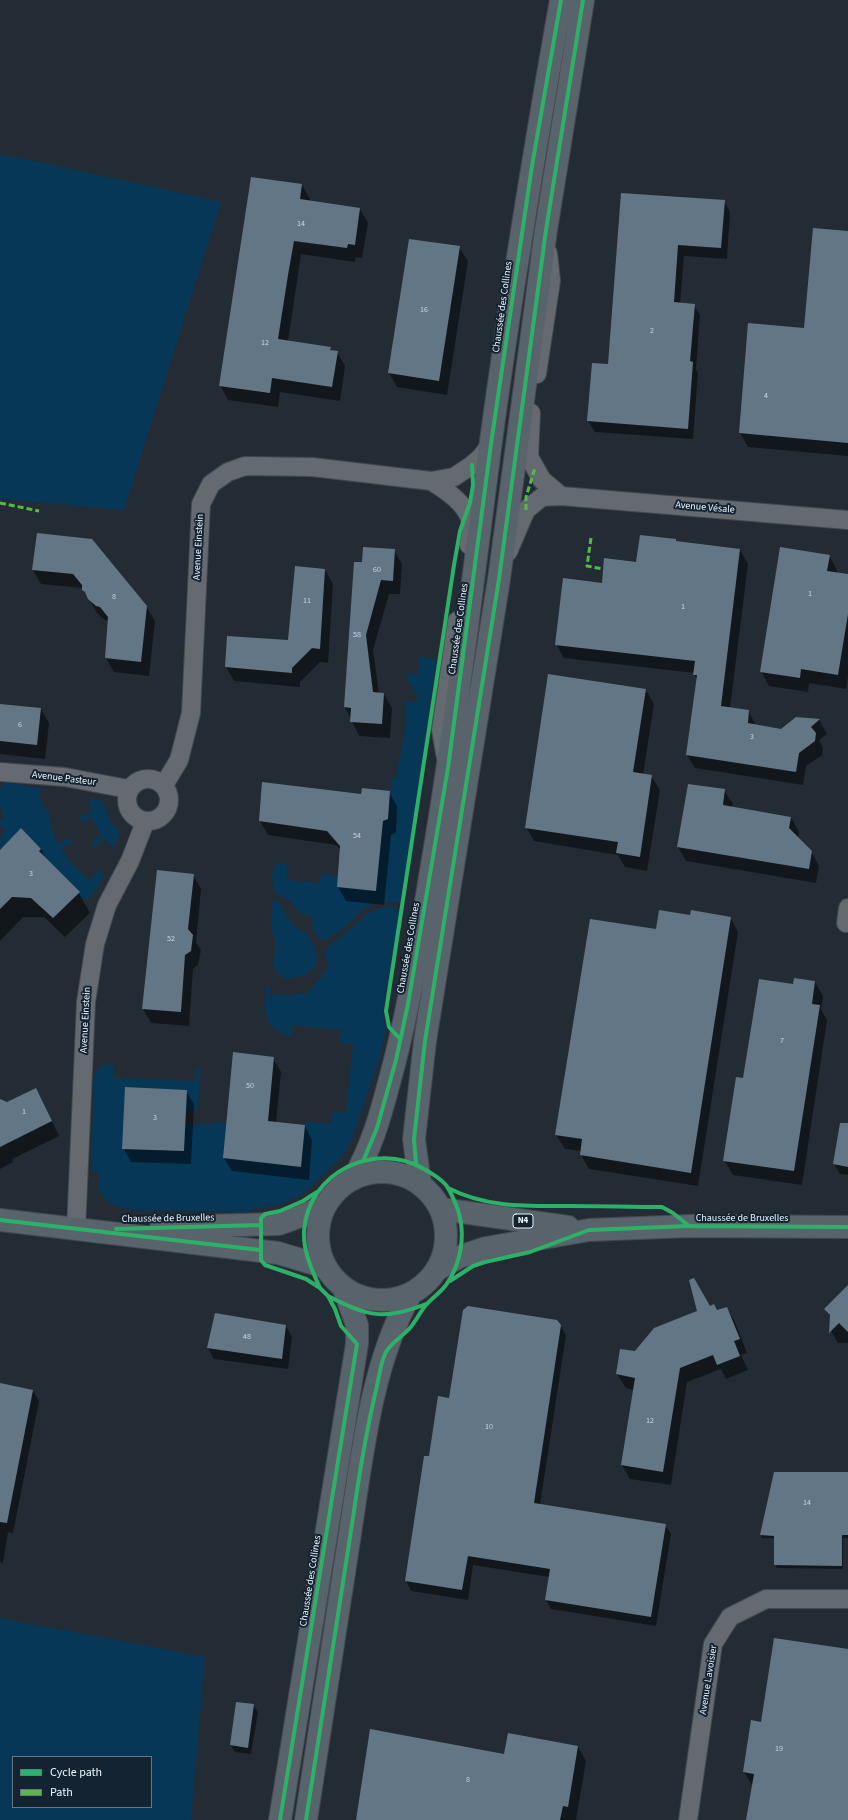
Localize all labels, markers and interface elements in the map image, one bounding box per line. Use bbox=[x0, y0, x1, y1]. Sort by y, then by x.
house number: 14 bbox=[297, 219, 305, 229]
street label: Chaussée des Collines bbox=[491, 261, 515, 353]
house number: 16 bbox=[420, 305, 428, 315]
house number: 2 bbox=[650, 326, 654, 336]
house number: 12 bbox=[261, 338, 269, 348]
house number: 4 bbox=[764, 391, 768, 401]
street label: Avenue Vésale bbox=[675, 499, 735, 517]
street label: Avenue Einstein bbox=[191, 514, 207, 580]
house number: 60 bbox=[373, 565, 381, 575]
street label: Chaussée des Collines bbox=[447, 583, 471, 675]
house number: 1 bbox=[808, 589, 812, 599]
house number: 8 bbox=[112, 592, 116, 602]
house number: 11 bbox=[303, 596, 311, 606]
house number: 1 bbox=[681, 602, 685, 612]
house number: 58 bbox=[353, 630, 361, 640]
house number: 6 bbox=[18, 720, 22, 730]
house number: 3 bbox=[750, 732, 754, 742]
street label: Avenue Pasteur bbox=[31, 769, 97, 789]
house number: 54 bbox=[353, 831, 361, 841]
house number: 3 bbox=[29, 869, 33, 879]
street label: Chaussée des Collines bbox=[395, 902, 423, 994]
house number: 52 bbox=[167, 934, 175, 944]
street label: Avenue Einstein bbox=[78, 987, 94, 1053]
house number: 7 bbox=[780, 1036, 784, 1046]
house number: 50 bbox=[246, 1081, 254, 1091]
house number: 1 bbox=[22, 1107, 26, 1117]
house number: 3 bbox=[153, 1113, 157, 1123]
street label: Chaussée de Bruxelles bbox=[122, 1212, 214, 1226]
street label: Chaussée de Bruxelles bbox=[696, 1213, 788, 1225]
road number: N4 bbox=[513, 1214, 533, 1228]
house number: 48 bbox=[243, 1332, 251, 1342]
house number: 12 bbox=[646, 1416, 654, 1426]
house number: 10 bbox=[485, 1422, 493, 1432]
house number: 14 bbox=[803, 1498, 811, 1508]
street label: Chaussée des Collines bbox=[298, 1535, 324, 1627]
street label: Avenue Lavoisier bbox=[698, 1644, 720, 1716]
house number: 19 bbox=[775, 1744, 783, 1754]
legend bbox=[12, 1756, 152, 1808]
text: Cycle path bbox=[50, 1764, 102, 1781]
house number: 8 bbox=[466, 1775, 470, 1785]
text: Path bbox=[50, 1784, 73, 1801]

